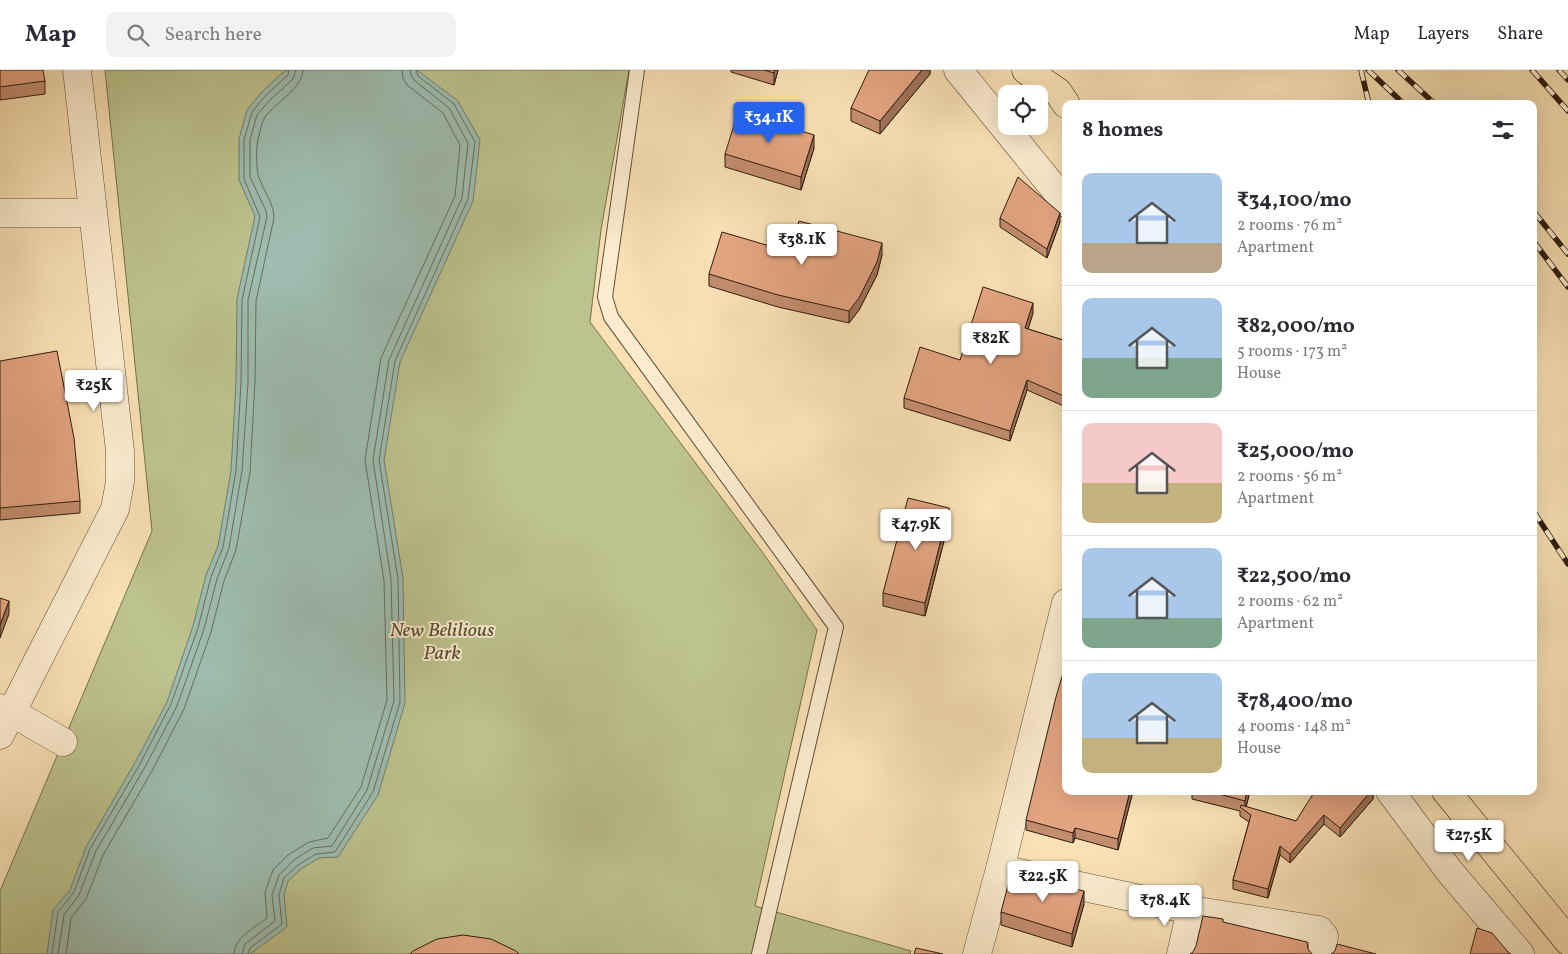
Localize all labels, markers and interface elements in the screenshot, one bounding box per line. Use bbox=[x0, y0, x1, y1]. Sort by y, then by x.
search box bbox=[106, 12, 456, 57]
text: Map bbox=[25, 18, 76, 52]
icon: search bbox=[124, 21, 152, 49]
text: Search here bbox=[164, 22, 262, 48]
text: Map bbox=[1353, 22, 1389, 47]
text: Layers bbox=[1417, 22, 1469, 47]
text: Share bbox=[1497, 22, 1543, 47]
map controls bbox=[998, 85, 1048, 135]
button: locate bbox=[998, 85, 1048, 135]
pin: ₹34.1K bbox=[728, 102, 810, 144]
text: ₹34.1K bbox=[744, 107, 794, 129]
text: 8 homes bbox=[1082, 116, 1163, 145]
icon: filters bbox=[1489, 116, 1517, 144]
text: ₹34,100/mo bbox=[1237, 186, 1351, 215]
icon: home bbox=[1122, 193, 1182, 253]
text: 2 rooms · 76 m² bbox=[1237, 215, 1342, 237]
pin: ₹38.1K bbox=[761, 224, 843, 266]
text: ₹38.1K bbox=[778, 229, 826, 251]
text: Apartment bbox=[1237, 237, 1314, 259]
text: ₹82,000/mo bbox=[1237, 312, 1355, 341]
icon: home bbox=[1122, 318, 1182, 378]
pin: ₹82K bbox=[961, 322, 1021, 365]
text: ₹82K bbox=[972, 328, 1010, 350]
text: 5 rooms · 173 m² bbox=[1237, 341, 1347, 363]
text: House bbox=[1237, 363, 1281, 385]
pin: ₹25K bbox=[64, 370, 124, 412]
text: ₹25K bbox=[76, 375, 112, 397]
text: ₹25,000/mo bbox=[1237, 437, 1354, 466]
icon: home bbox=[1122, 443, 1182, 503]
text: 2 rooms · 56 m² bbox=[1237, 466, 1342, 488]
text: Apartment bbox=[1237, 488, 1314, 510]
pin: ₹47.9K bbox=[875, 508, 957, 551]
text: ₹47.9K bbox=[891, 514, 941, 536]
text: ₹22,500/mo bbox=[1237, 562, 1351, 591]
icon: home bbox=[1122, 568, 1182, 628]
text: 2 rooms · 62 m² bbox=[1237, 591, 1343, 613]
text: Apartment bbox=[1237, 613, 1314, 635]
park label: New Belilious Park bbox=[390, 617, 495, 668]
text: ₹78,400/mo bbox=[1237, 687, 1353, 716]
icon: home bbox=[1122, 693, 1182, 753]
text: 4 rooms · 148 m² bbox=[1237, 716, 1351, 738]
text: House bbox=[1237, 738, 1281, 760]
pin: ₹27.5K bbox=[1428, 820, 1510, 862]
text: ₹27.5K bbox=[1446, 825, 1492, 847]
pin: ₹22.5K bbox=[1002, 860, 1084, 903]
text: ₹22.5K bbox=[1018, 866, 1068, 888]
pin: ₹78.4K bbox=[1124, 884, 1206, 927]
text: ₹78.4K bbox=[1140, 890, 1190, 912]

